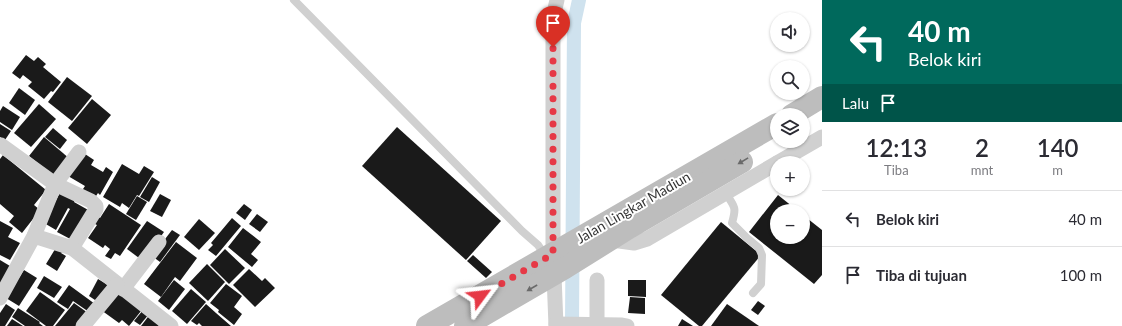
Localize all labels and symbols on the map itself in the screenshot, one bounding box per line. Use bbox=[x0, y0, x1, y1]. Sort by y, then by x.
pin bbox=[536, 6, 570, 47]
one-way arrow bbox=[737, 157, 749, 164]
street label: Jalan Lingkar Madiun bbox=[573, 167, 693, 247]
position arrow bbox=[459, 275, 501, 317]
one-way arrow bbox=[526, 284, 538, 291]

